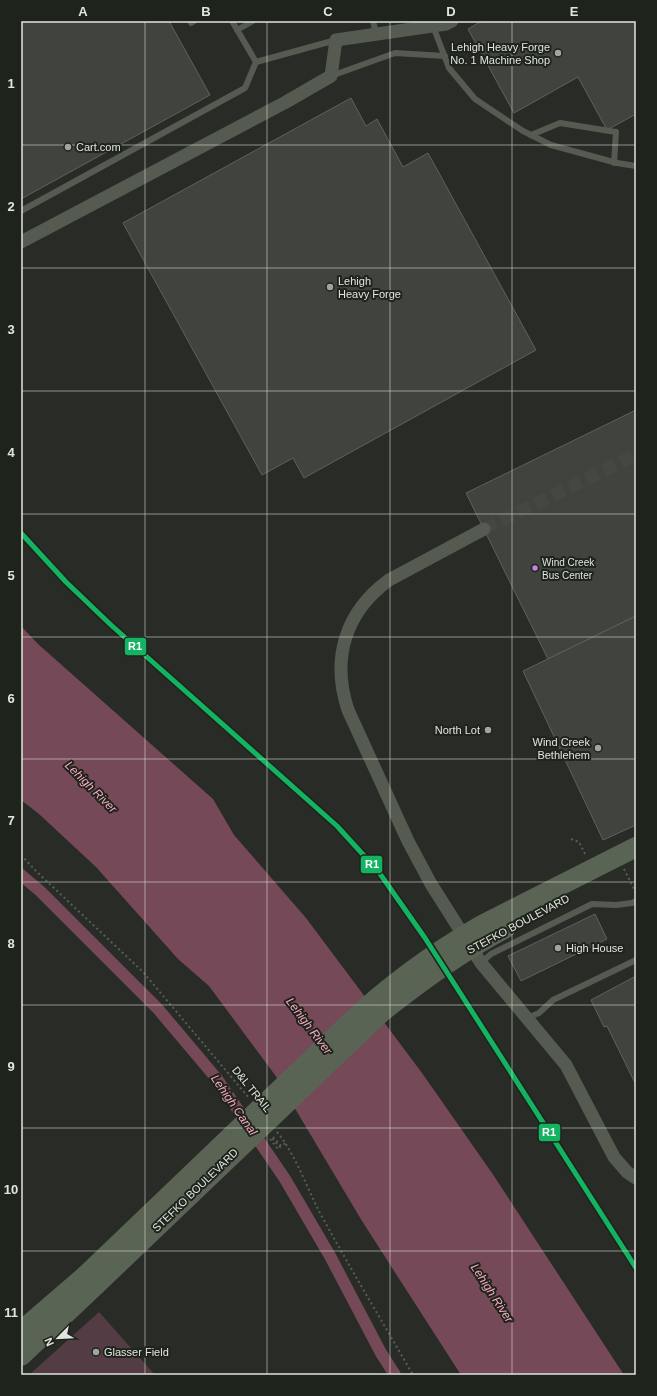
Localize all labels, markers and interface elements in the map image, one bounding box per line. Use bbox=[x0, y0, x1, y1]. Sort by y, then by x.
text: A bbox=[78, 4, 88, 19]
text: B bbox=[201, 4, 211, 19]
text: C bbox=[323, 4, 333, 19]
text: D bbox=[446, 4, 456, 19]
text: E bbox=[570, 4, 579, 19]
place label: Lehigh Heavy Forge No. 1 Machine Shop bbox=[450, 41, 550, 66]
marker: Lehigh Heavy Forge No. 1 Machine Shop bbox=[553, 48, 563, 58]
text: 1 bbox=[7, 76, 15, 91]
place label: Cart.com bbox=[76, 141, 121, 153]
marker: Cart.com bbox=[63, 142, 73, 152]
text: 2 bbox=[7, 199, 15, 214]
place label: Lehigh Heavy Forge bbox=[338, 275, 401, 300]
marker: Lehigh Heavy Forge bbox=[325, 282, 335, 292]
text: 3 bbox=[7, 322, 15, 337]
text: 4 bbox=[7, 445, 15, 460]
place label: Wind Creek Bus Center bbox=[542, 557, 595, 581]
marker: Wind Creek Bus Center bbox=[530, 563, 540, 573]
text: 5 bbox=[7, 568, 15, 583]
line badge: R1 bbox=[124, 637, 147, 656]
text: R1 bbox=[128, 640, 142, 652]
text: 6 bbox=[7, 691, 15, 706]
place label: North Lot bbox=[435, 724, 480, 736]
marker: North Lot bbox=[483, 725, 493, 735]
place label: Wind Creek Bethlehem bbox=[533, 736, 590, 761]
marker: Wind Creek Bethlehem bbox=[593, 743, 603, 753]
water label: Lehigh River bbox=[62, 758, 120, 816]
text: 7 bbox=[7, 813, 15, 828]
line badge: R1 bbox=[360, 855, 383, 874]
text: R1 bbox=[365, 858, 379, 870]
street label: STEFKO BOULEVARD bbox=[465, 892, 571, 956]
text: 8 bbox=[7, 936, 15, 951]
place label: High House bbox=[566, 942, 623, 954]
marker: High House bbox=[553, 943, 563, 953]
water label: Lehigh River bbox=[283, 995, 335, 1058]
text: 9 bbox=[7, 1059, 15, 1074]
street label: D&L TRAIL bbox=[230, 1064, 274, 1114]
water label: Lehigh Canal bbox=[208, 1072, 260, 1138]
line badge: R1 bbox=[538, 1123, 561, 1142]
text: R1 bbox=[542, 1126, 556, 1138]
street label: STEFKO BOULEVARD bbox=[150, 1146, 240, 1234]
text: 10 bbox=[4, 1182, 18, 1197]
water label: Lehigh River bbox=[468, 1261, 517, 1326]
text: 11 bbox=[4, 1305, 18, 1320]
north arrow bbox=[38, 1318, 78, 1358]
text: N bbox=[42, 1336, 56, 1348]
place label: Glasser Field bbox=[104, 1346, 169, 1358]
marker: Glasser Field bbox=[91, 1347, 101, 1357]

